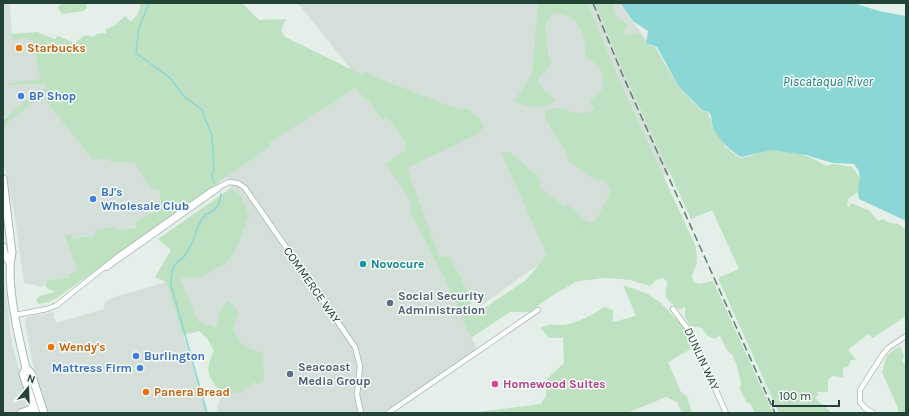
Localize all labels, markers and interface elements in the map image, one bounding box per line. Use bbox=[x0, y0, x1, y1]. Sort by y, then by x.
place label: Starbucks bbox=[27, 41, 86, 55]
marker: Starbucks bbox=[14, 43, 24, 53]
water label: Piscataqua River bbox=[783, 74, 874, 90]
place label: BP Shop bbox=[29, 89, 76, 103]
marker: BP Shop bbox=[16, 91, 26, 101]
place label: BJ's Wholesale Club bbox=[101, 185, 189, 213]
marker: BJ's Wholesale Club bbox=[88, 194, 98, 204]
street label: COMMERCE WAY bbox=[280, 244, 344, 326]
place label: Novocure bbox=[371, 257, 424, 271]
marker: Novocure bbox=[358, 259, 368, 269]
place label: Social Security Administration bbox=[398, 289, 485, 317]
marker: Social Security Administration bbox=[385, 298, 395, 308]
street label: DUNLIN WAY bbox=[681, 325, 723, 393]
place label: Wendy's bbox=[59, 340, 106, 354]
marker: Wendy's bbox=[46, 342, 56, 352]
place label: Burlington bbox=[144, 349, 205, 363]
marker: Burlington bbox=[131, 351, 141, 361]
place label: Seacoast Media Group bbox=[298, 360, 371, 388]
place label: Mattress Firm bbox=[52, 361, 132, 375]
marker: Mattress Firm bbox=[135, 363, 145, 373]
north arrow bbox=[8, 368, 48, 408]
marker: Seacoast Media Group bbox=[285, 369, 295, 379]
text: N bbox=[25, 372, 37, 386]
place label: Homewood Suites bbox=[503, 377, 606, 391]
marker: Homewood Suites bbox=[490, 379, 500, 389]
scale bar bbox=[773, 382, 839, 408]
place label: Panera Bread bbox=[154, 385, 230, 399]
marker: Panera Bread bbox=[141, 387, 151, 397]
text: 100 m bbox=[779, 389, 811, 403]

